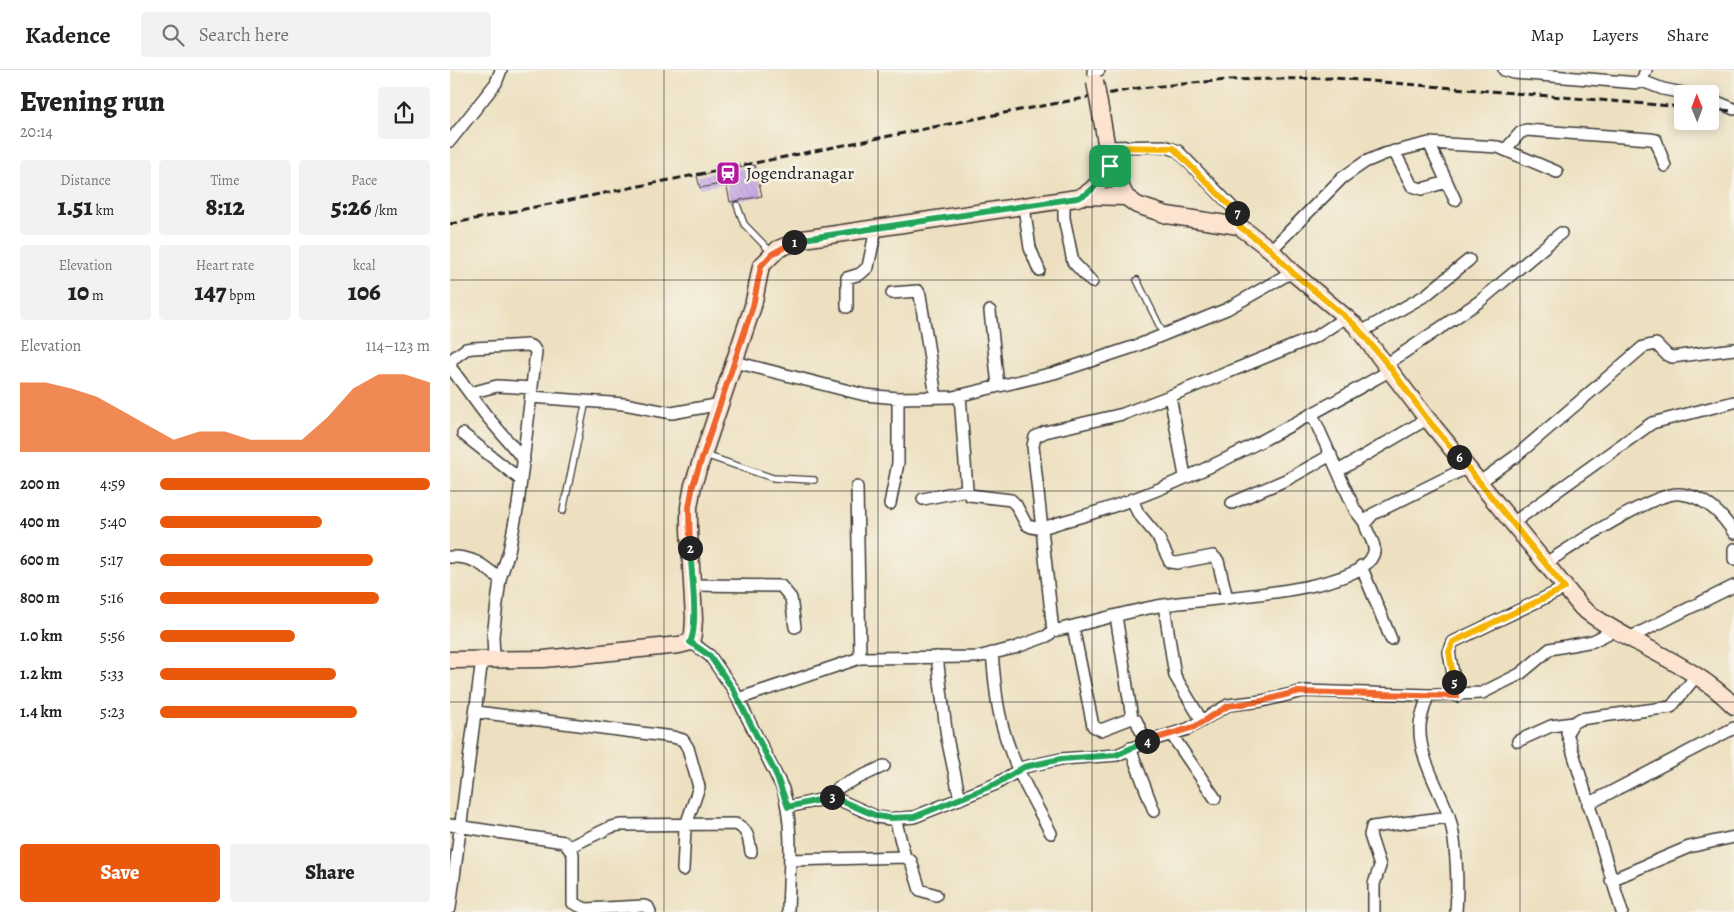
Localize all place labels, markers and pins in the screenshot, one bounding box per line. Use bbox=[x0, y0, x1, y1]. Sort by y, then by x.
pin bbox=[1089, 145, 1131, 187]
station icon: Jogendranagar bbox=[715, 160, 741, 186]
place label: Jogendranagar bbox=[746, 161, 854, 185]
pin: 7 bbox=[1224, 200, 1250, 226]
pin: 1 bbox=[782, 230, 806, 254]
pin: 6 bbox=[1446, 444, 1472, 470]
pin: 2 bbox=[678, 536, 702, 560]
pin: 5 bbox=[1442, 670, 1466, 694]
pin: 4 bbox=[1134, 728, 1160, 754]
pin: 3 bbox=[820, 784, 844, 810]

